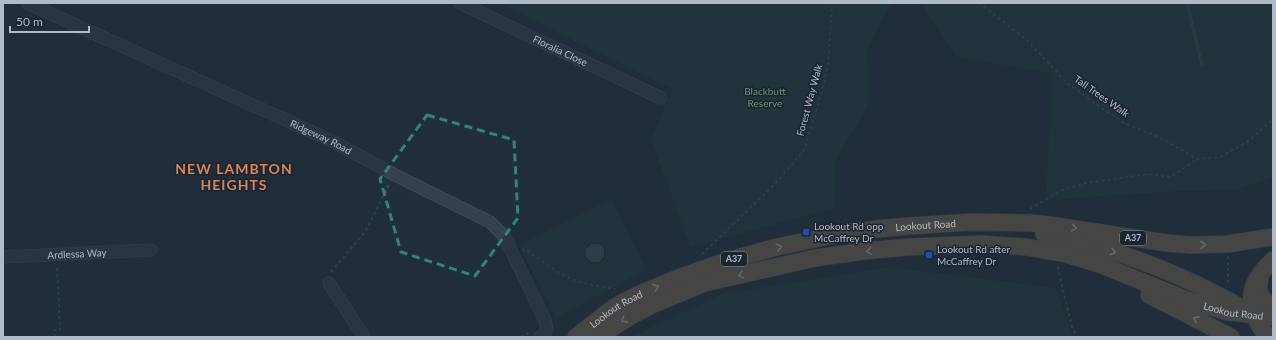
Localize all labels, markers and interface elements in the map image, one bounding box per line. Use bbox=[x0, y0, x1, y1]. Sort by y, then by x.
scale bar bbox=[10, 8, 89, 34]
text: 50 m bbox=[16, 14, 43, 29]
street label: Floralia Close bbox=[531, 32, 590, 68]
street label: Forest Way Walk bbox=[794, 62, 825, 137]
street label: Tall Trees Walk bbox=[1072, 73, 1133, 120]
park label: Blackbutt Reserve bbox=[744, 85, 786, 109]
street label: Ridgeway Road bbox=[288, 117, 354, 157]
district label: NEW LAMBTON HEIGHTS bbox=[175, 160, 293, 193]
street label: Lookout Road bbox=[895, 217, 956, 233]
place label: Lookout Rd opp McCaffrey Dr bbox=[814, 220, 884, 244]
one-way arrow bbox=[1071, 223, 1077, 232]
marker: Lookout Rd opp McCaffrey Dr bbox=[801, 227, 811, 237]
road number: A37 bbox=[1120, 231, 1146, 245]
one-way arrow bbox=[1200, 241, 1206, 249]
one-way arrow bbox=[776, 243, 782, 251]
place label: Lookout Rd after McCaffrey Dr bbox=[937, 243, 1010, 267]
street label: Ardlessa Way bbox=[47, 246, 108, 261]
one-way arrow bbox=[866, 246, 872, 255]
one-way arrow bbox=[1110, 247, 1116, 255]
marker: Lookout Rd after McCaffrey Dr bbox=[924, 250, 934, 260]
road number: A37 bbox=[721, 252, 747, 266]
one-way arrow bbox=[738, 270, 745, 278]
one-way arrow bbox=[651, 284, 659, 292]
street label: Lookout Road bbox=[587, 288, 644, 330]
street label: Lookout Road bbox=[1202, 299, 1264, 322]
one-way arrow bbox=[622, 315, 629, 322]
one-way arrow bbox=[1193, 316, 1200, 324]

